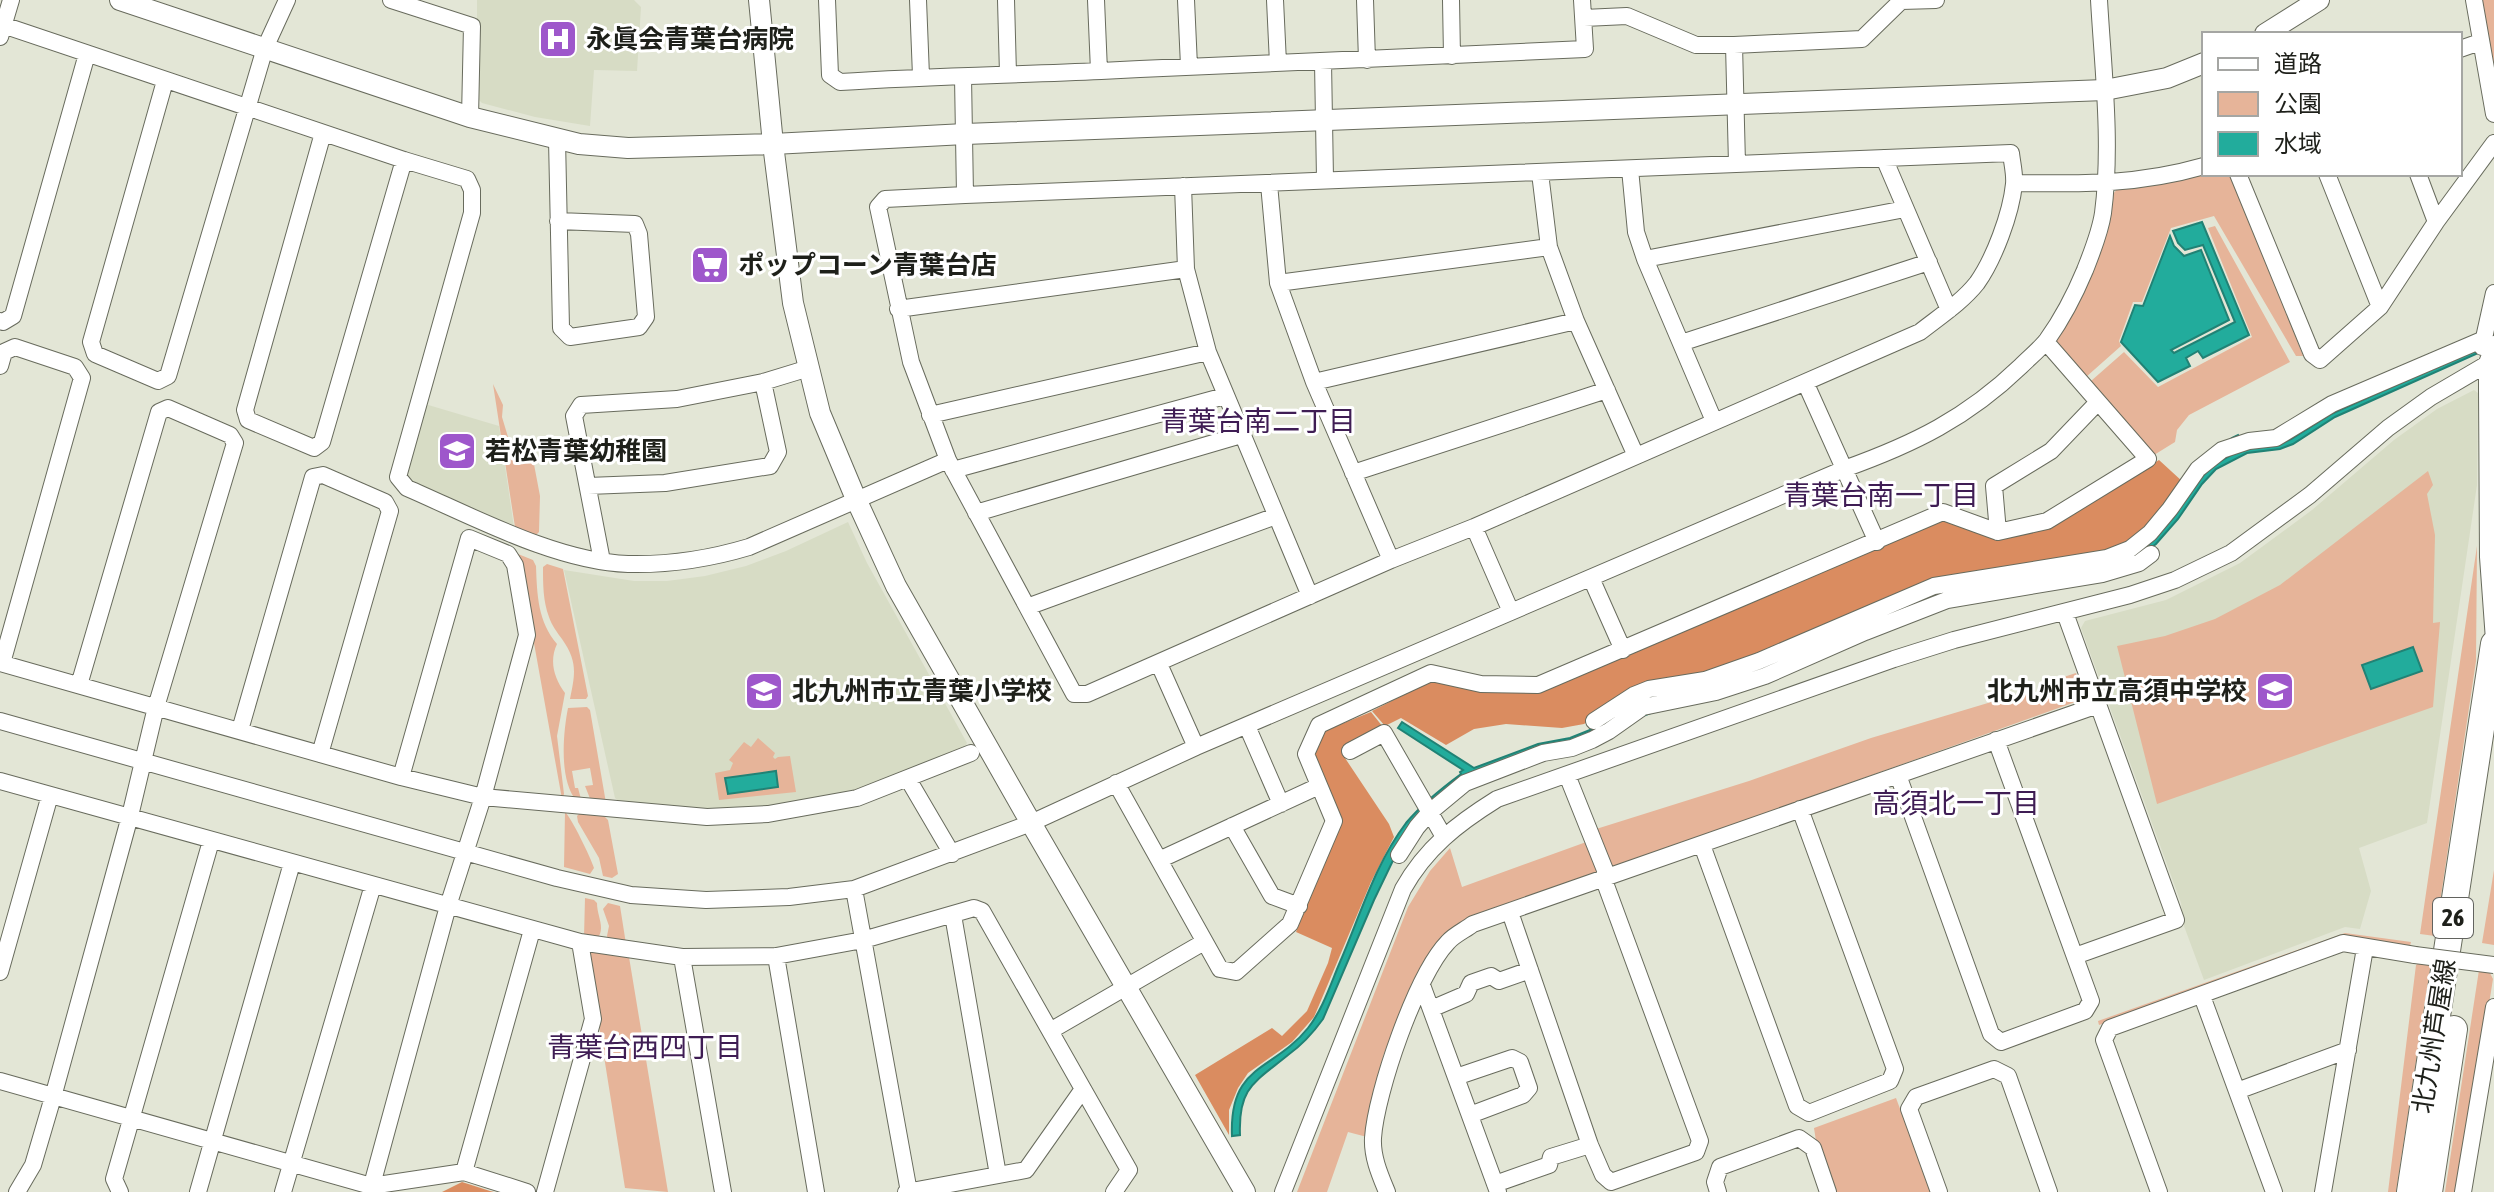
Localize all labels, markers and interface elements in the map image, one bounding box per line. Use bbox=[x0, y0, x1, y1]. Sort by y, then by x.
hospital icon: 永眞会青葉台病院 bbox=[537, 18, 579, 60]
place label: 永眞会青葉台病院 bbox=[586, 24, 794, 54]
legend bbox=[2202, 32, 2462, 176]
text: 道路 bbox=[2274, 50, 2322, 77]
text: 公園 bbox=[2274, 90, 2322, 117]
text: 水域 bbox=[2274, 130, 2322, 157]
supermarket icon: ポップコーン青葉台店 bbox=[689, 244, 731, 286]
place label: ポップコーン青葉台店 bbox=[738, 250, 997, 280]
district label: 青葉台南二丁目 bbox=[1160, 405, 1356, 437]
school or university icon: 若松青葉幼稚園 bbox=[436, 430, 478, 472]
place label: 若松青葉幼稚園 bbox=[485, 436, 667, 466]
district label: 青葉台南一丁目 bbox=[1783, 479, 1979, 511]
school or university icon: 北九州市立青葉小学校 bbox=[743, 670, 785, 712]
school or university icon: 北九州市立高須中学校 bbox=[2254, 670, 2296, 712]
place label: 北九州市立青葉小学校 bbox=[792, 676, 1052, 706]
place label: 北九州市立高須中学校 bbox=[1987, 676, 2247, 706]
district label: 高須北一丁目 bbox=[1872, 787, 2040, 819]
road number: 26 bbox=[2433, 898, 2473, 938]
street label: 北九州芦屋線 bbox=[2407, 957, 2461, 1115]
district label: 青葉台西四丁目 bbox=[547, 1031, 743, 1063]

